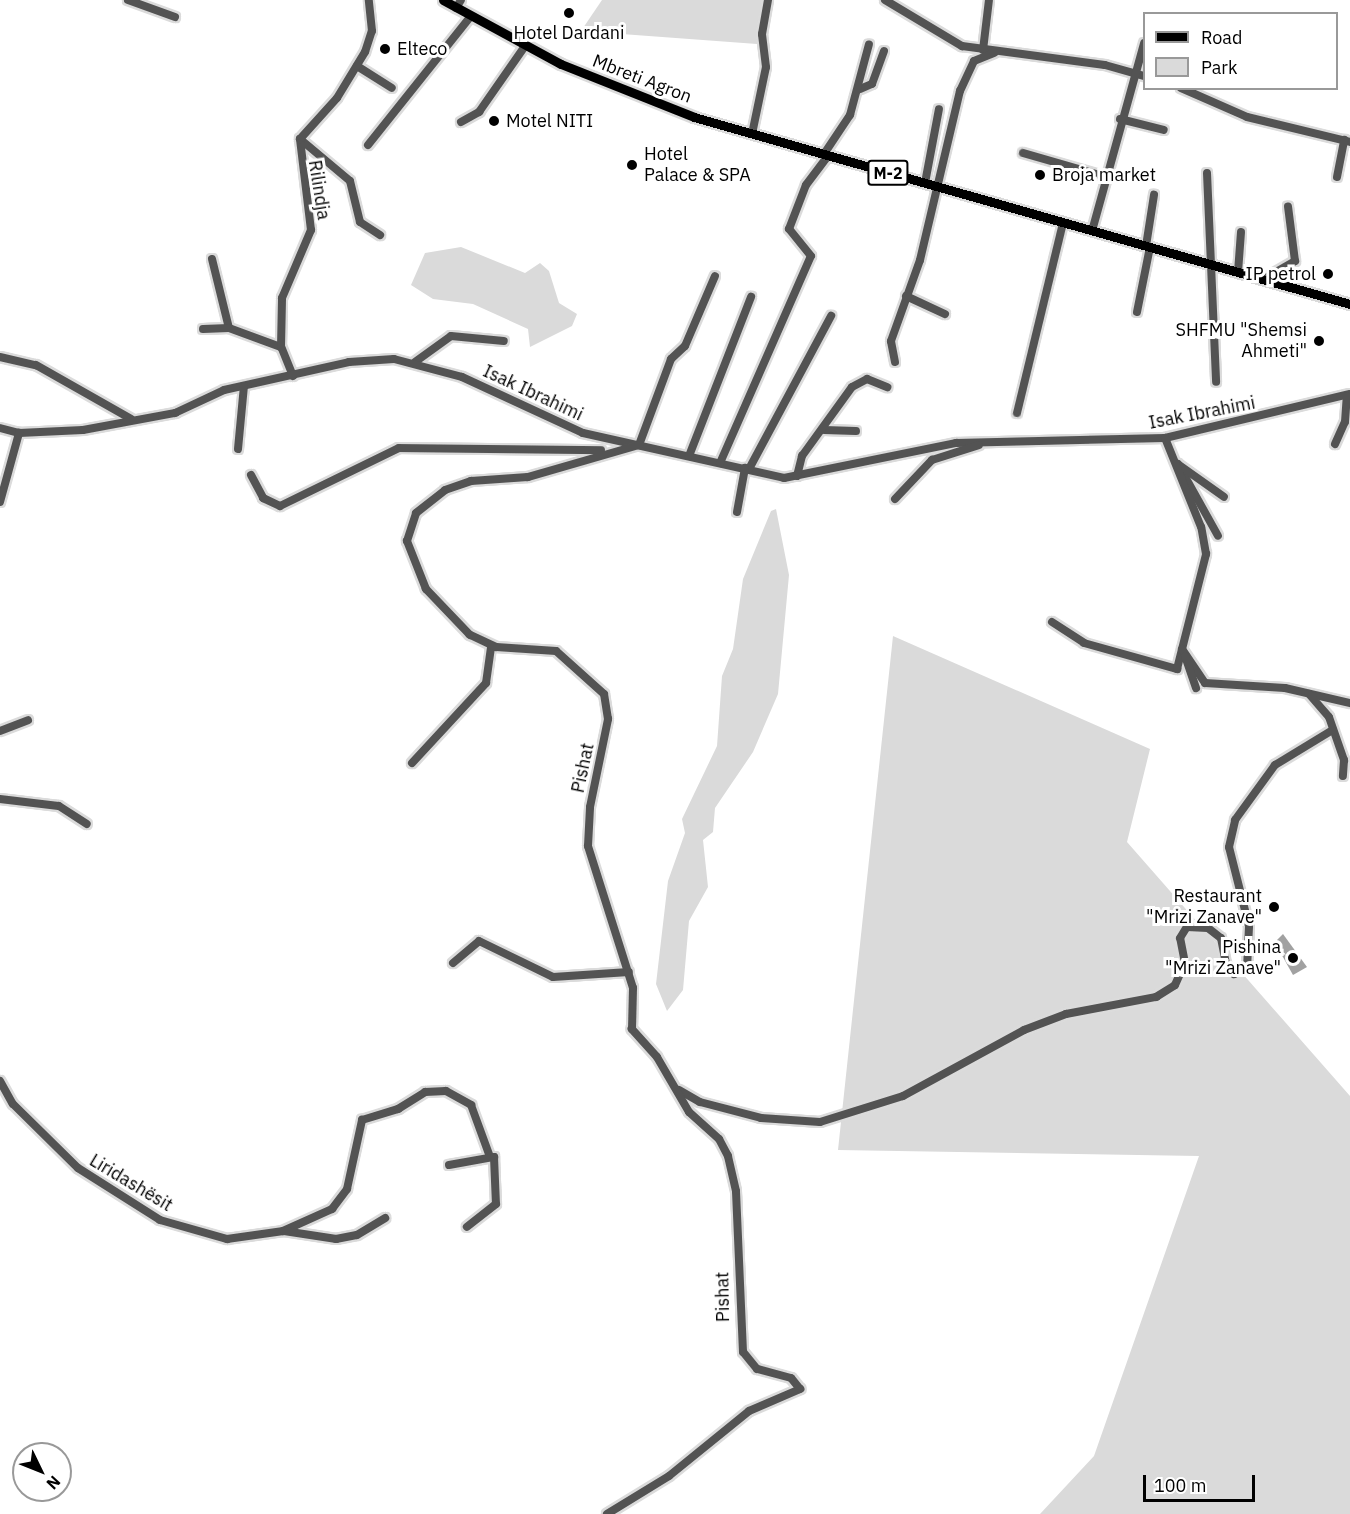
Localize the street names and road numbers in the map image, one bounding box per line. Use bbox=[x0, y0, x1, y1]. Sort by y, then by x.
street label: Mbreti Agron bbox=[589, 50, 695, 108]
street label: Rilindja bbox=[304, 159, 334, 221]
road number: M-2 bbox=[867, 160, 909, 186]
street label: Isak Ibrahimi bbox=[479, 360, 587, 426]
street label: Isak Ibrahimi bbox=[1147, 392, 1257, 434]
street label: Pishat bbox=[567, 741, 599, 795]
street label: Liridashësit bbox=[86, 1150, 176, 1216]
street label: Pishat bbox=[712, 1272, 734, 1322]

